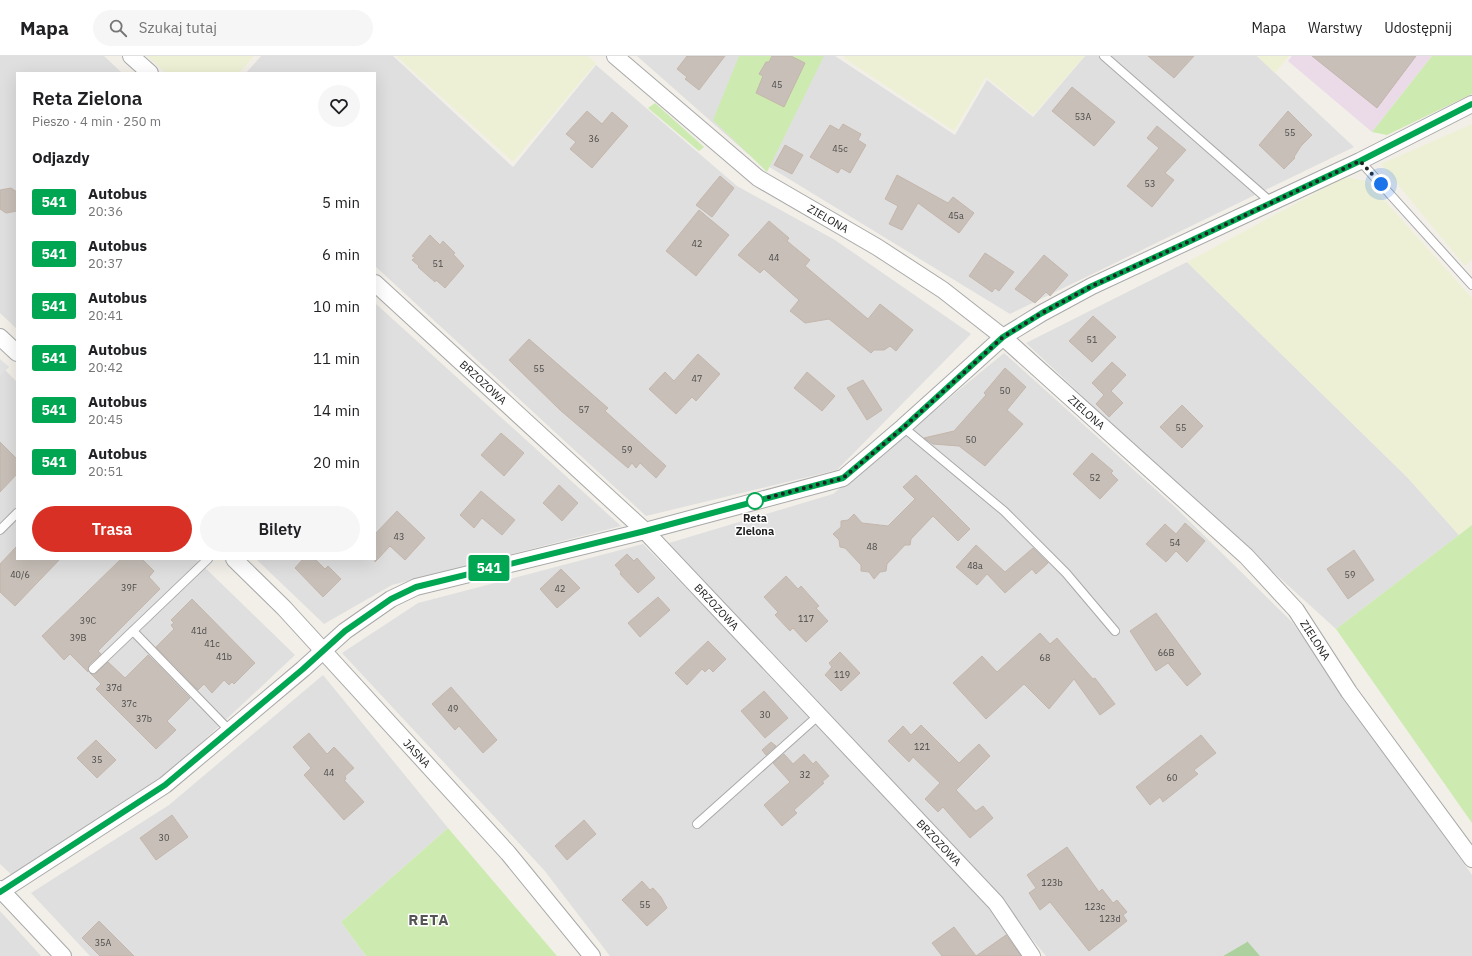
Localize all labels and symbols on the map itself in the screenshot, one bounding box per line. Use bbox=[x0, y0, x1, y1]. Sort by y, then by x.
house number: 45 bbox=[772, 79, 782, 90]
house number: 53A bbox=[1075, 111, 1092, 122]
house number: 55 bbox=[1285, 127, 1295, 138]
house number: 36 bbox=[589, 133, 599, 144]
house number: 45c bbox=[832, 143, 848, 154]
your location bbox=[1371, 174, 1391, 194]
house number: 53 bbox=[1145, 178, 1155, 189]
street label: ZIELONA bbox=[805, 201, 851, 236]
house number: 45a bbox=[948, 210, 964, 221]
house number: 42 bbox=[692, 238, 702, 249]
house number: 44 bbox=[769, 252, 779, 263]
house number: 51 bbox=[433, 258, 443, 269]
house number: 51 bbox=[1087, 334, 1097, 345]
street label: BRZOZOWA bbox=[457, 357, 510, 408]
house number: 55 bbox=[534, 363, 544, 374]
house number: 47 bbox=[692, 373, 702, 384]
house number: 50 bbox=[1000, 385, 1010, 396]
street label: ZIELONA bbox=[1065, 392, 1108, 433]
house number: 57 bbox=[579, 404, 589, 415]
house number: 55 bbox=[1176, 422, 1186, 433]
house number: 50 bbox=[966, 434, 976, 445]
house number: 59 bbox=[622, 444, 632, 455]
house number: 52 bbox=[1090, 472, 1100, 483]
marker: Reta Zielona bbox=[746, 492, 764, 510]
place label: Reta Zielona bbox=[736, 511, 774, 538]
house number: 43 bbox=[394, 531, 404, 542]
house number: 54 bbox=[1170, 537, 1180, 548]
house number: 48 bbox=[867, 541, 877, 552]
line badge: 541 bbox=[466, 555, 512, 581]
house number: 48a bbox=[967, 560, 983, 571]
house number: 40/6 bbox=[10, 569, 30, 580]
house number: 59 bbox=[1345, 569, 1355, 580]
street label: BRZOZOWA bbox=[691, 581, 742, 633]
house number: 39F bbox=[121, 582, 137, 593]
house number: 42 bbox=[555, 583, 565, 594]
house number: 117 bbox=[798, 613, 814, 624]
house number: 39C bbox=[80, 615, 97, 626]
street label: ZIELONA bbox=[1297, 617, 1334, 663]
house number: 41d bbox=[191, 625, 207, 636]
house number: 39B bbox=[70, 632, 86, 643]
house number: 41c bbox=[204, 638, 220, 649]
house number: 66B bbox=[1158, 647, 1174, 658]
house number: 41b bbox=[216, 651, 232, 662]
house number: 68 bbox=[1040, 652, 1050, 663]
house number: 119 bbox=[834, 669, 850, 680]
house number: 37d bbox=[106, 682, 122, 693]
house number: 37c bbox=[121, 698, 137, 709]
house number: 49 bbox=[448, 703, 458, 714]
house number: 30 bbox=[760, 709, 770, 720]
house number: 37b bbox=[136, 713, 152, 724]
street label: JASNA bbox=[400, 736, 434, 771]
house number: 121 bbox=[914, 741, 930, 752]
house number: 35 bbox=[92, 754, 102, 765]
house number: 44 bbox=[324, 767, 334, 778]
house number: 32 bbox=[800, 769, 810, 780]
house number: 60 bbox=[1167, 772, 1177, 783]
street label: BRZOZOWA bbox=[914, 816, 964, 869]
house number: 30 bbox=[159, 832, 169, 843]
house number: 123b bbox=[1041, 877, 1063, 888]
house number: 55 bbox=[640, 899, 650, 910]
house number: 123c bbox=[1085, 901, 1106, 912]
district label: RETA bbox=[408, 910, 450, 929]
house number: 123d bbox=[1099, 913, 1121, 924]
house number: 35A bbox=[95, 937, 112, 948]

